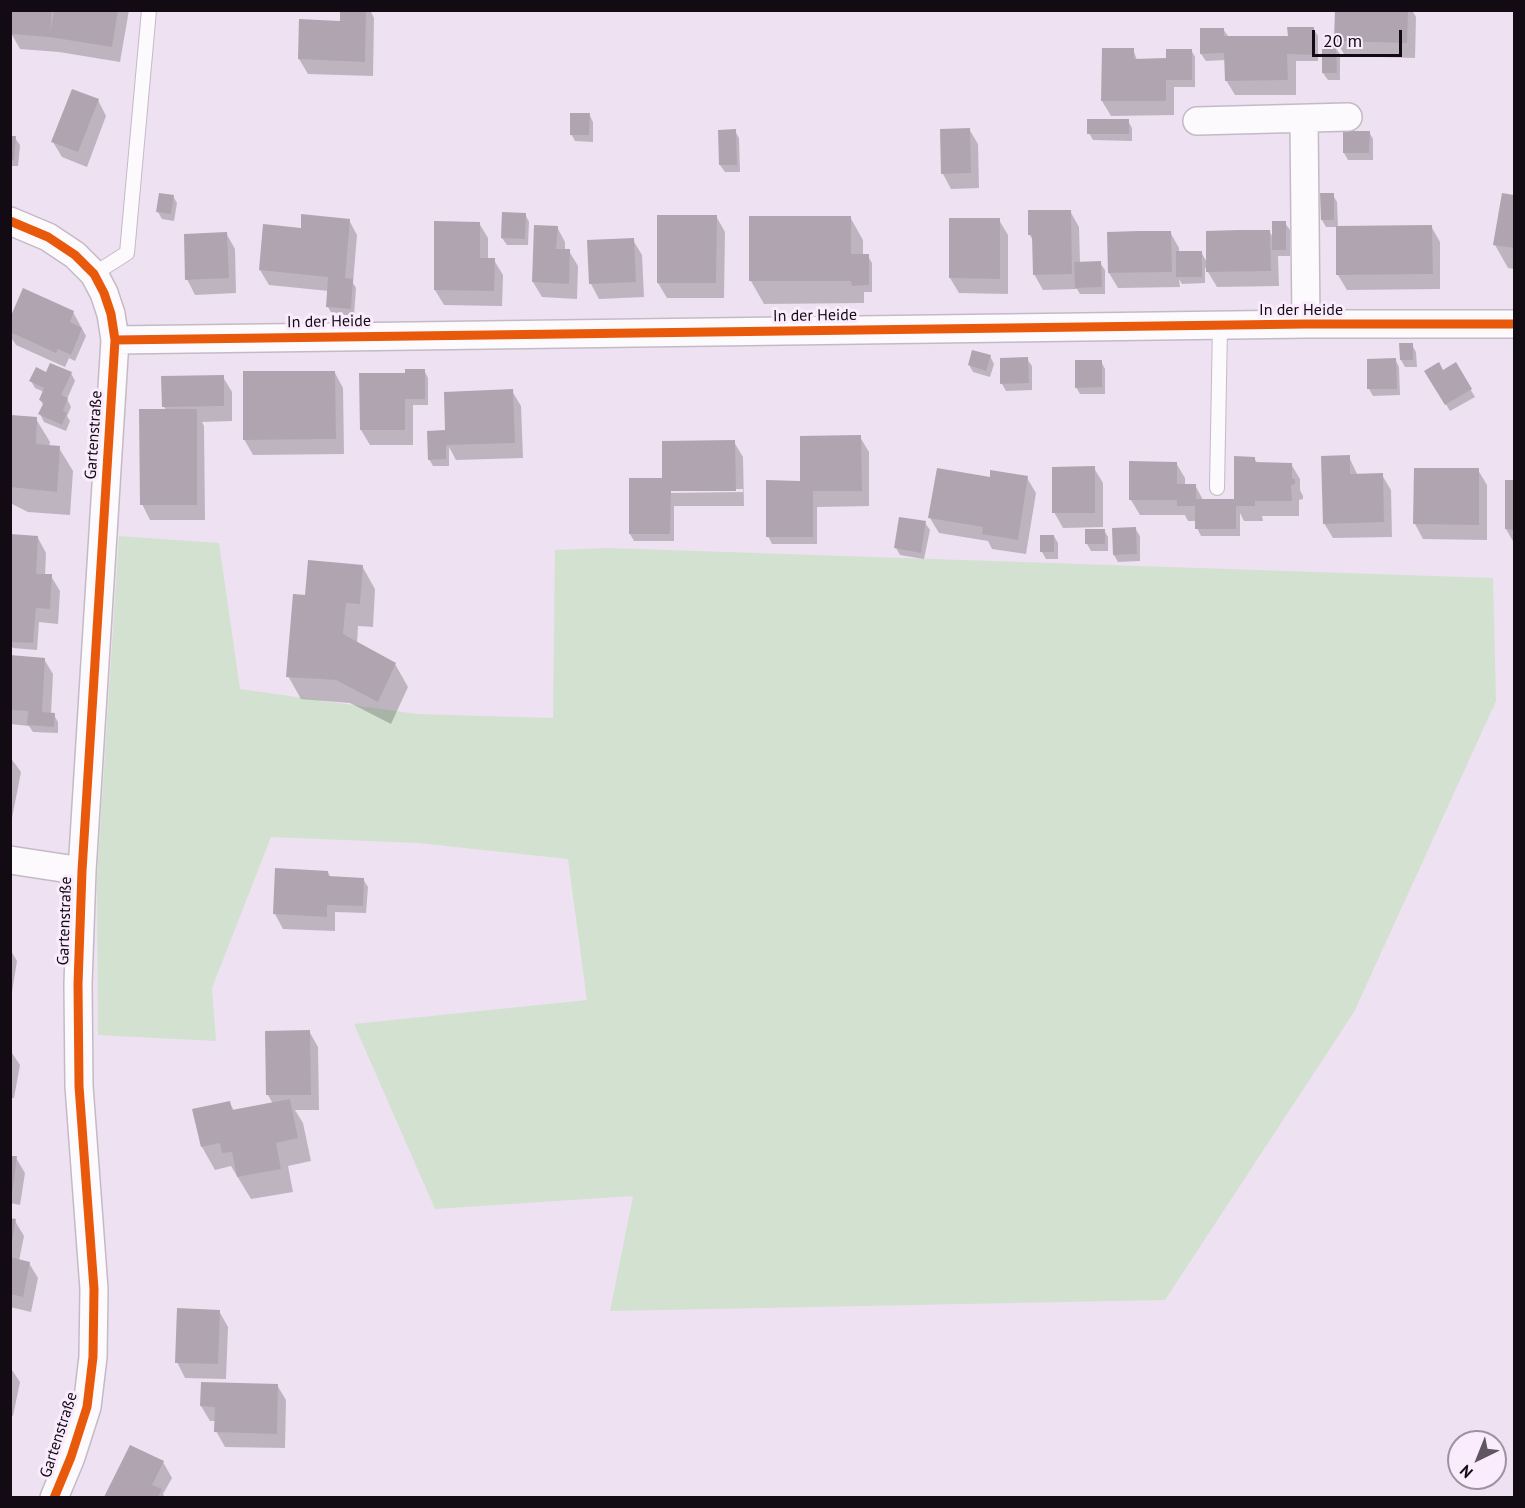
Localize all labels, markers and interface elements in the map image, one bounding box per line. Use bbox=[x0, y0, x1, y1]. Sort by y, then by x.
scale bar bbox=[1315, 18, 1405, 56]
text: 20 m bbox=[1323, 29, 1362, 52]
street label: In der Heide bbox=[1259, 300, 1343, 320]
street label: In der Heide bbox=[773, 306, 857, 326]
street label: In der Heide bbox=[287, 312, 371, 332]
street label: Gartenstraße bbox=[81, 390, 107, 480]
street label: Gartenstraße bbox=[54, 876, 76, 966]
street label: Gartenstraße bbox=[36, 1390, 82, 1480]
north arrow bbox=[1447, 1430, 1507, 1490]
text: N bbox=[1455, 1461, 1477, 1483]

